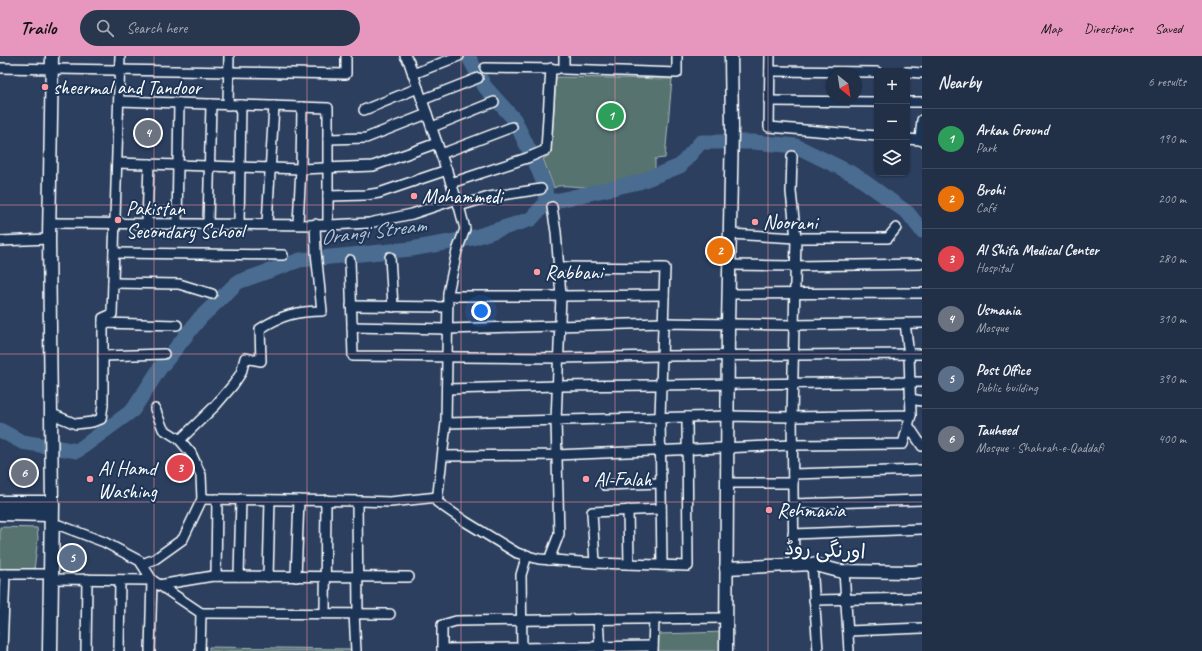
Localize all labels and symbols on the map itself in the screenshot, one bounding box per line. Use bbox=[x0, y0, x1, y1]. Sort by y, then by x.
north arrow bbox=[826, 68, 862, 104]
place label: sheermal and Tandoor bbox=[53, 75, 203, 100]
marker: sheermal and Tandoor bbox=[40, 82, 50, 92]
pin: 1 bbox=[598, 101, 624, 131]
pin: 4 bbox=[135, 118, 161, 148]
place label: Mohammedi bbox=[422, 184, 505, 209]
marker: Mohammedi bbox=[409, 191, 419, 201]
place label: Pakistan Secondary School bbox=[126, 196, 247, 244]
place label: Noorani bbox=[763, 210, 820, 235]
water label: Orangi Stream bbox=[319, 211, 429, 250]
marker: Pakistan Secondary School bbox=[113, 215, 123, 225]
marker: Noorani bbox=[750, 217, 760, 227]
pin: 2 bbox=[707, 236, 733, 266]
place label: Rabbani bbox=[545, 260, 605, 285]
marker: Rabbani bbox=[532, 267, 542, 277]
your location bbox=[471, 301, 491, 321]
pin: 3 bbox=[167, 453, 193, 483]
place label: Al Hamd Washing bbox=[98, 456, 159, 504]
pin: 6 bbox=[11, 458, 37, 488]
place label: Al-Falah bbox=[594, 467, 653, 492]
marker: Al Hamd Washing bbox=[85, 474, 95, 484]
marker: Al-Falah bbox=[581, 474, 591, 484]
place label: Rehmania bbox=[777, 498, 846, 523]
marker: Rehmania bbox=[764, 505, 774, 515]
street label: اورنگی روڈ bbox=[784, 535, 866, 565]
pin: 5 bbox=[59, 543, 85, 573]

